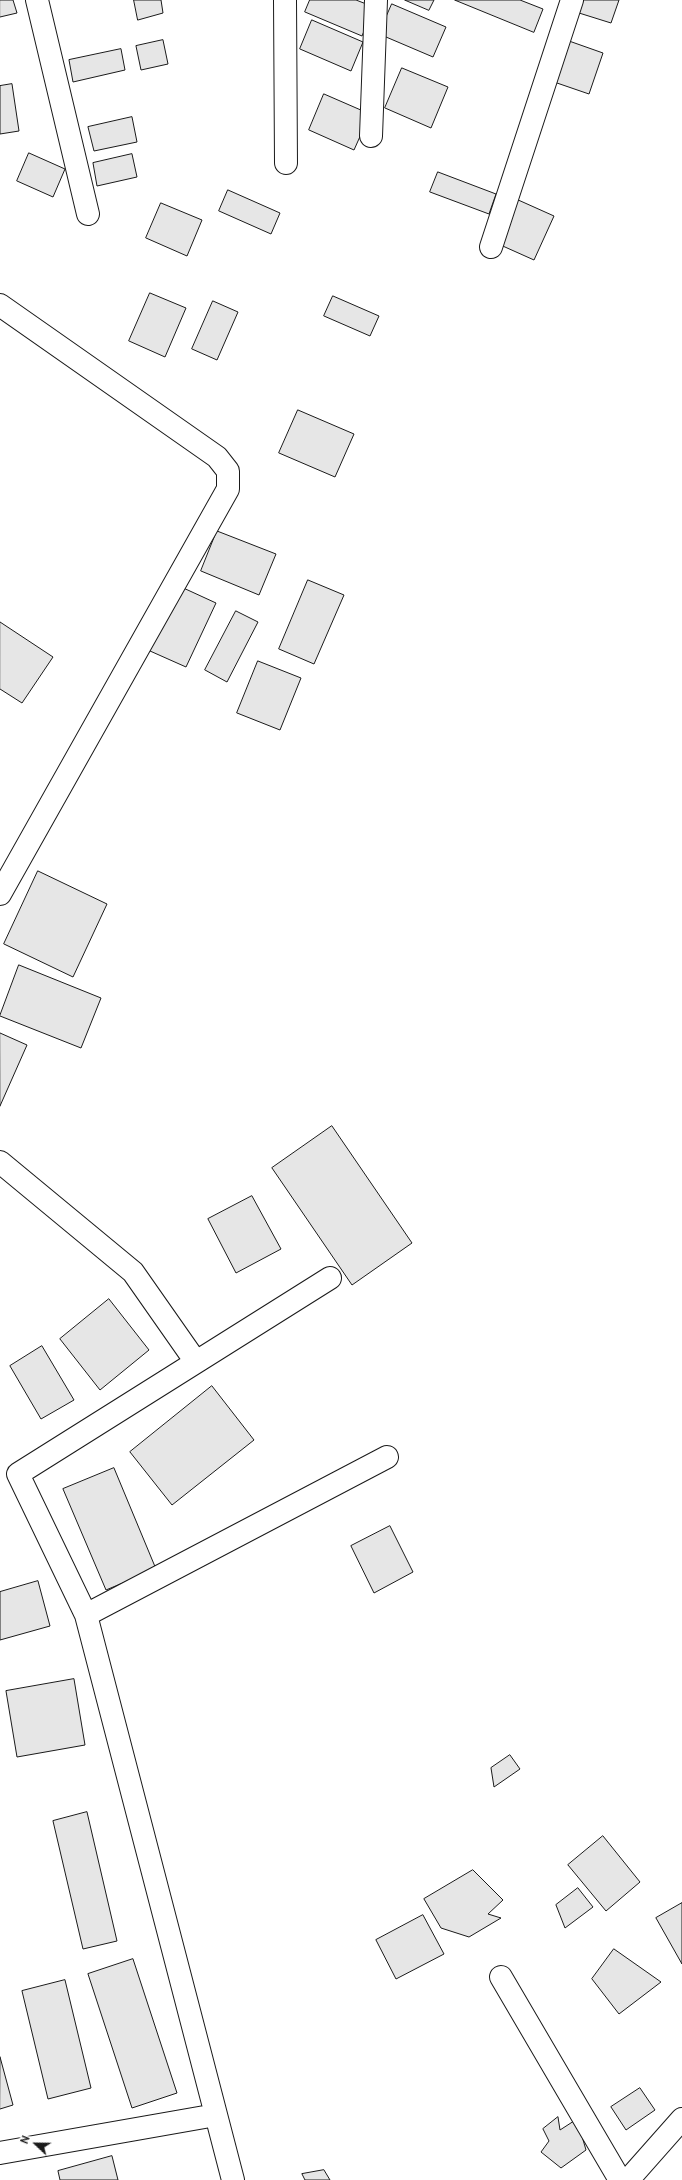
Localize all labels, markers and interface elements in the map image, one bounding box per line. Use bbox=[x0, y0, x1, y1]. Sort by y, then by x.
north arrow bbox=[16, 2124, 56, 2164]
text: N bbox=[17, 2133, 33, 2146]

